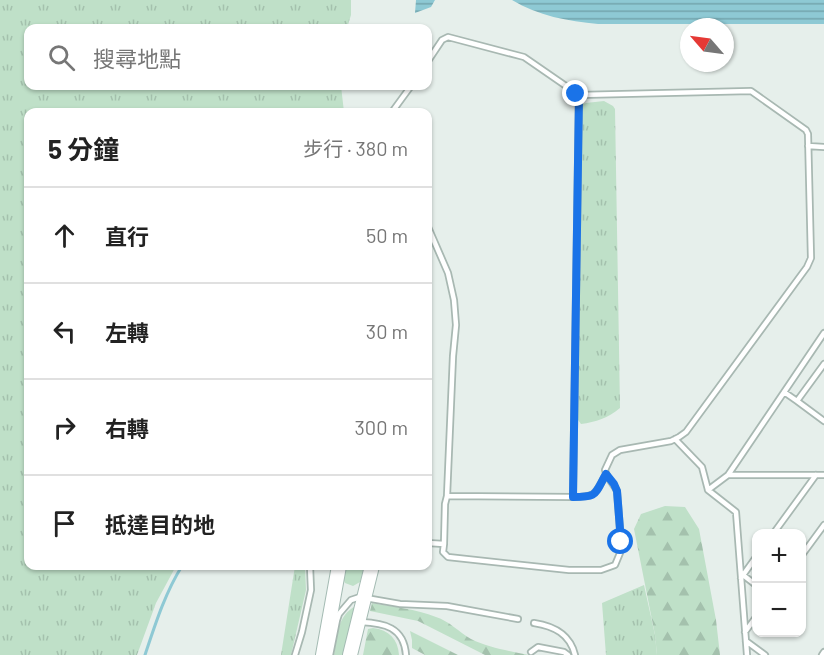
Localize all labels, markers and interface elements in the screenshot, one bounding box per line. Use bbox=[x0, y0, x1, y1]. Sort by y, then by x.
north arrow bbox=[680, 18, 734, 72]
search box bbox=[24, 24, 432, 90]
icon: search bbox=[45, 41, 78, 74]
text: 搜尋地點 bbox=[93, 45, 181, 71]
route end bbox=[562, 80, 588, 106]
text: 5 分鐘 bbox=[48, 133, 119, 164]
text: 步行 · 380 m bbox=[303, 136, 408, 160]
icon: ahead bbox=[48, 219, 81, 252]
text: 直行 bbox=[105, 223, 149, 249]
text: 50 m bbox=[366, 223, 408, 247]
icon: left bbox=[48, 315, 81, 348]
text: 左轉 bbox=[105, 319, 149, 345]
text: 30 m bbox=[366, 319, 408, 343]
icon: right bbox=[48, 411, 81, 444]
text: 右轉 bbox=[105, 415, 149, 441]
text: 300 m bbox=[355, 415, 408, 439]
icon: arrive bbox=[48, 507, 81, 540]
text: 抵達目的地 bbox=[105, 511, 215, 537]
route start bbox=[607, 528, 633, 554]
map controls bbox=[752, 529, 806, 637]
button: + bbox=[752, 529, 806, 583]
button: − bbox=[752, 583, 806, 637]

